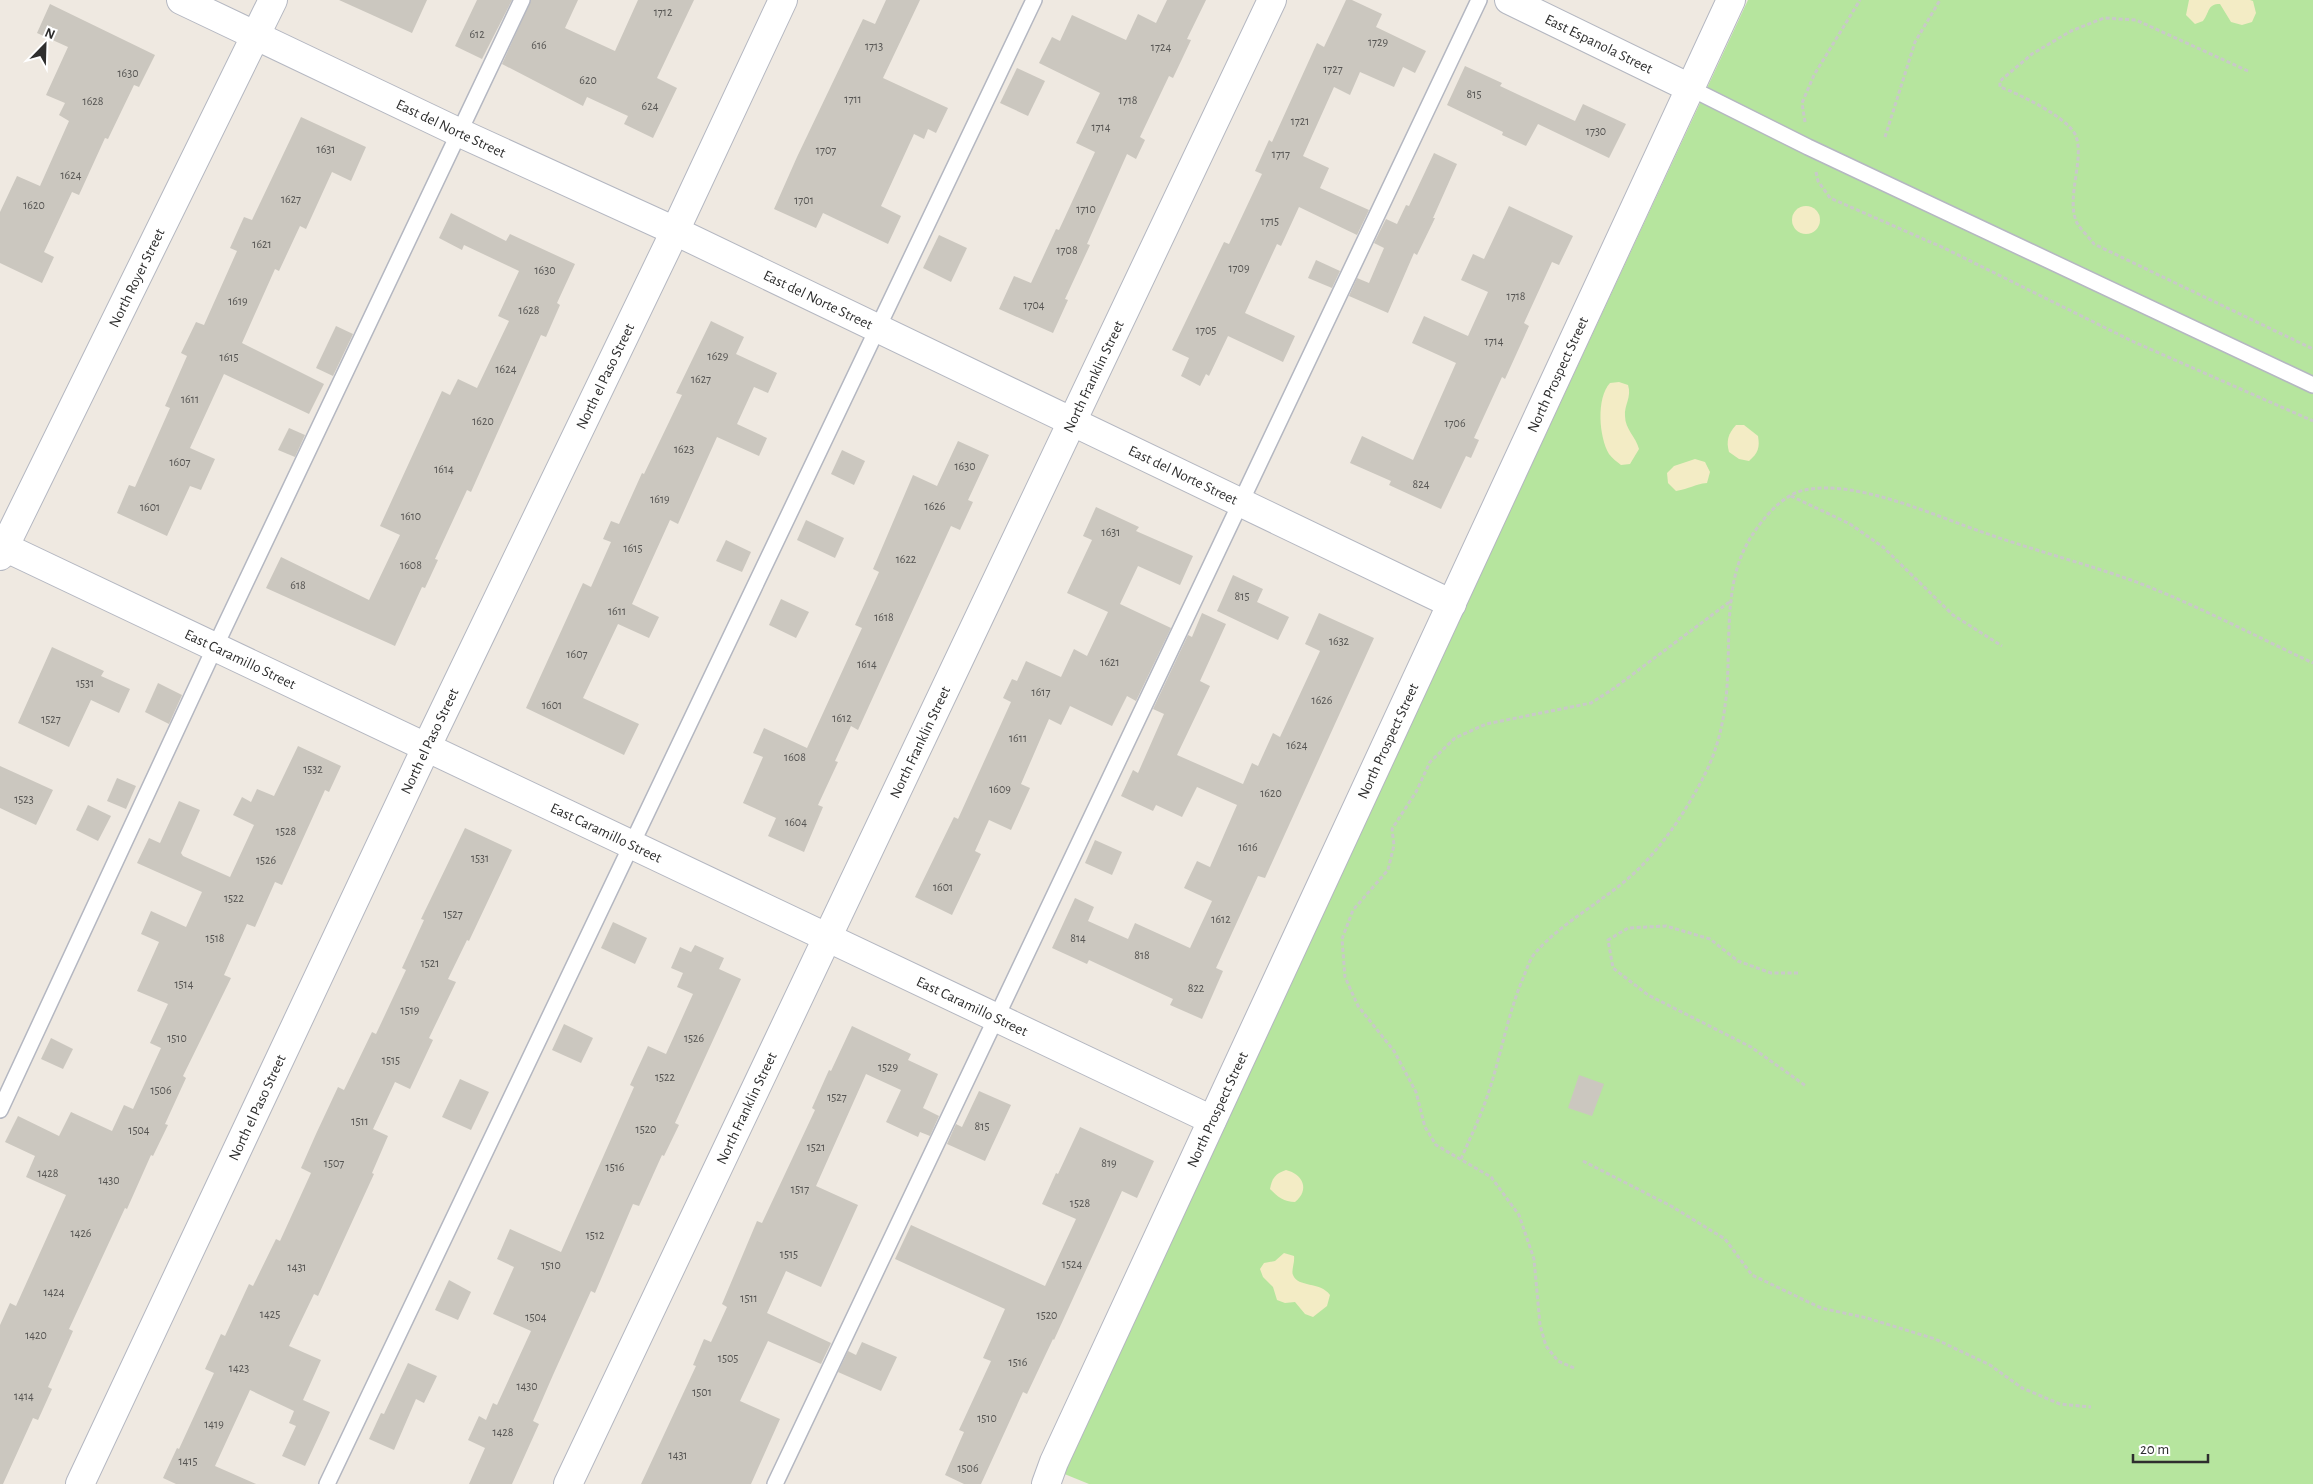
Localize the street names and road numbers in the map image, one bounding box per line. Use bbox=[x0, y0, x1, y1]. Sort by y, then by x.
street label: East Espanola Street bbox=[1543, 11, 1655, 76]
street label: East del Norte Street bbox=[394, 96, 508, 160]
street label: North Royer Street bbox=[106, 226, 167, 329]
street label: East del Norte Street bbox=[761, 267, 875, 332]
street label: North Prospect Street bbox=[1524, 314, 1591, 434]
street label: North Franklin Street bbox=[1061, 318, 1127, 435]
street label: North el Paso Street bbox=[573, 321, 637, 431]
street label: East del Norte Street bbox=[1126, 442, 1240, 508]
street label: East Caramillo Street bbox=[182, 626, 298, 692]
street label: North Prospect Street bbox=[1355, 681, 1421, 801]
street label: North Franklin Street bbox=[887, 684, 953, 801]
street label: North el Paso Street bbox=[398, 686, 461, 796]
street label: East Caramillo Street bbox=[548, 800, 664, 865]
street label: East Caramillo Street bbox=[914, 973, 1030, 1039]
street label: North Prospect Street bbox=[1184, 1049, 1251, 1169]
street label: North Franklin Street bbox=[713, 1050, 779, 1167]
street label: North el Paso Street bbox=[226, 1052, 288, 1163]

